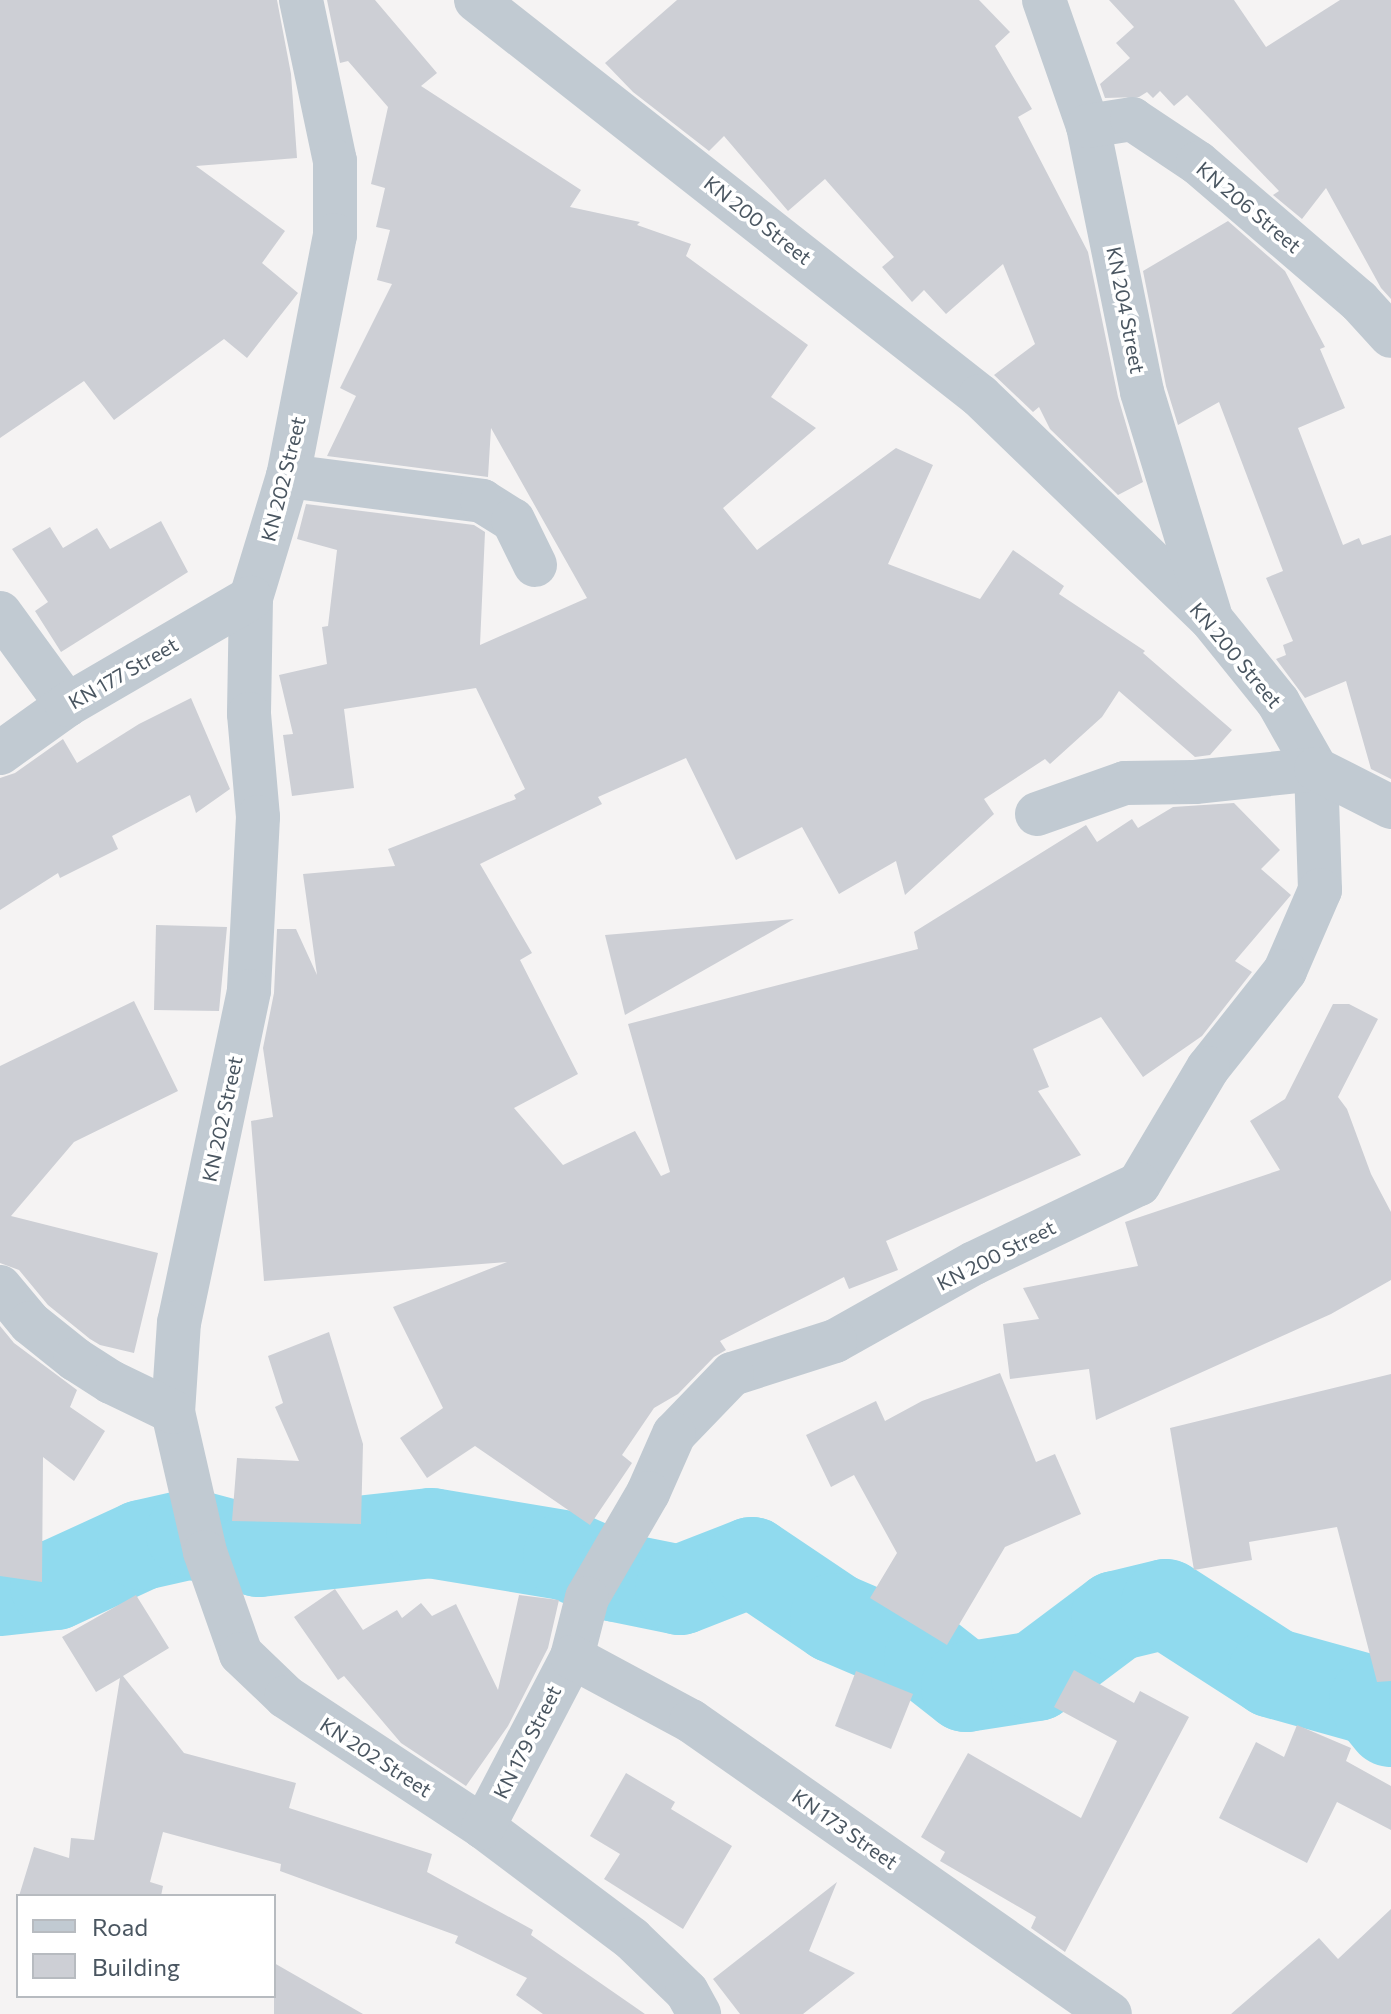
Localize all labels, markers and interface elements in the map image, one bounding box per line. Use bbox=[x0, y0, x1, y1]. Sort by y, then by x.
street label: KN 206 Street bbox=[1192, 156, 1306, 258]
street label: KN 200 Street bbox=[699, 171, 817, 269]
street label: KN 204 Street bbox=[1102, 245, 1150, 375]
street label: KN 202 Street bbox=[256, 414, 310, 544]
street label: KN 200 Street bbox=[1185, 598, 1287, 712]
street label: KN 177 Street bbox=[64, 632, 182, 714]
street label: KN 202 Street bbox=[197, 1054, 247, 1184]
street label: KN 200 Street bbox=[933, 1215, 1059, 1295]
street label: KN 179 Street bbox=[488, 1681, 566, 1803]
street label: KN 202 Street bbox=[316, 1712, 436, 1802]
street label: KN 173 Street bbox=[788, 1784, 902, 1874]
legend bbox=[16, 1894, 276, 1998]
text: Road bbox=[92, 1912, 148, 1941]
text: Building bbox=[92, 1952, 180, 1981]

